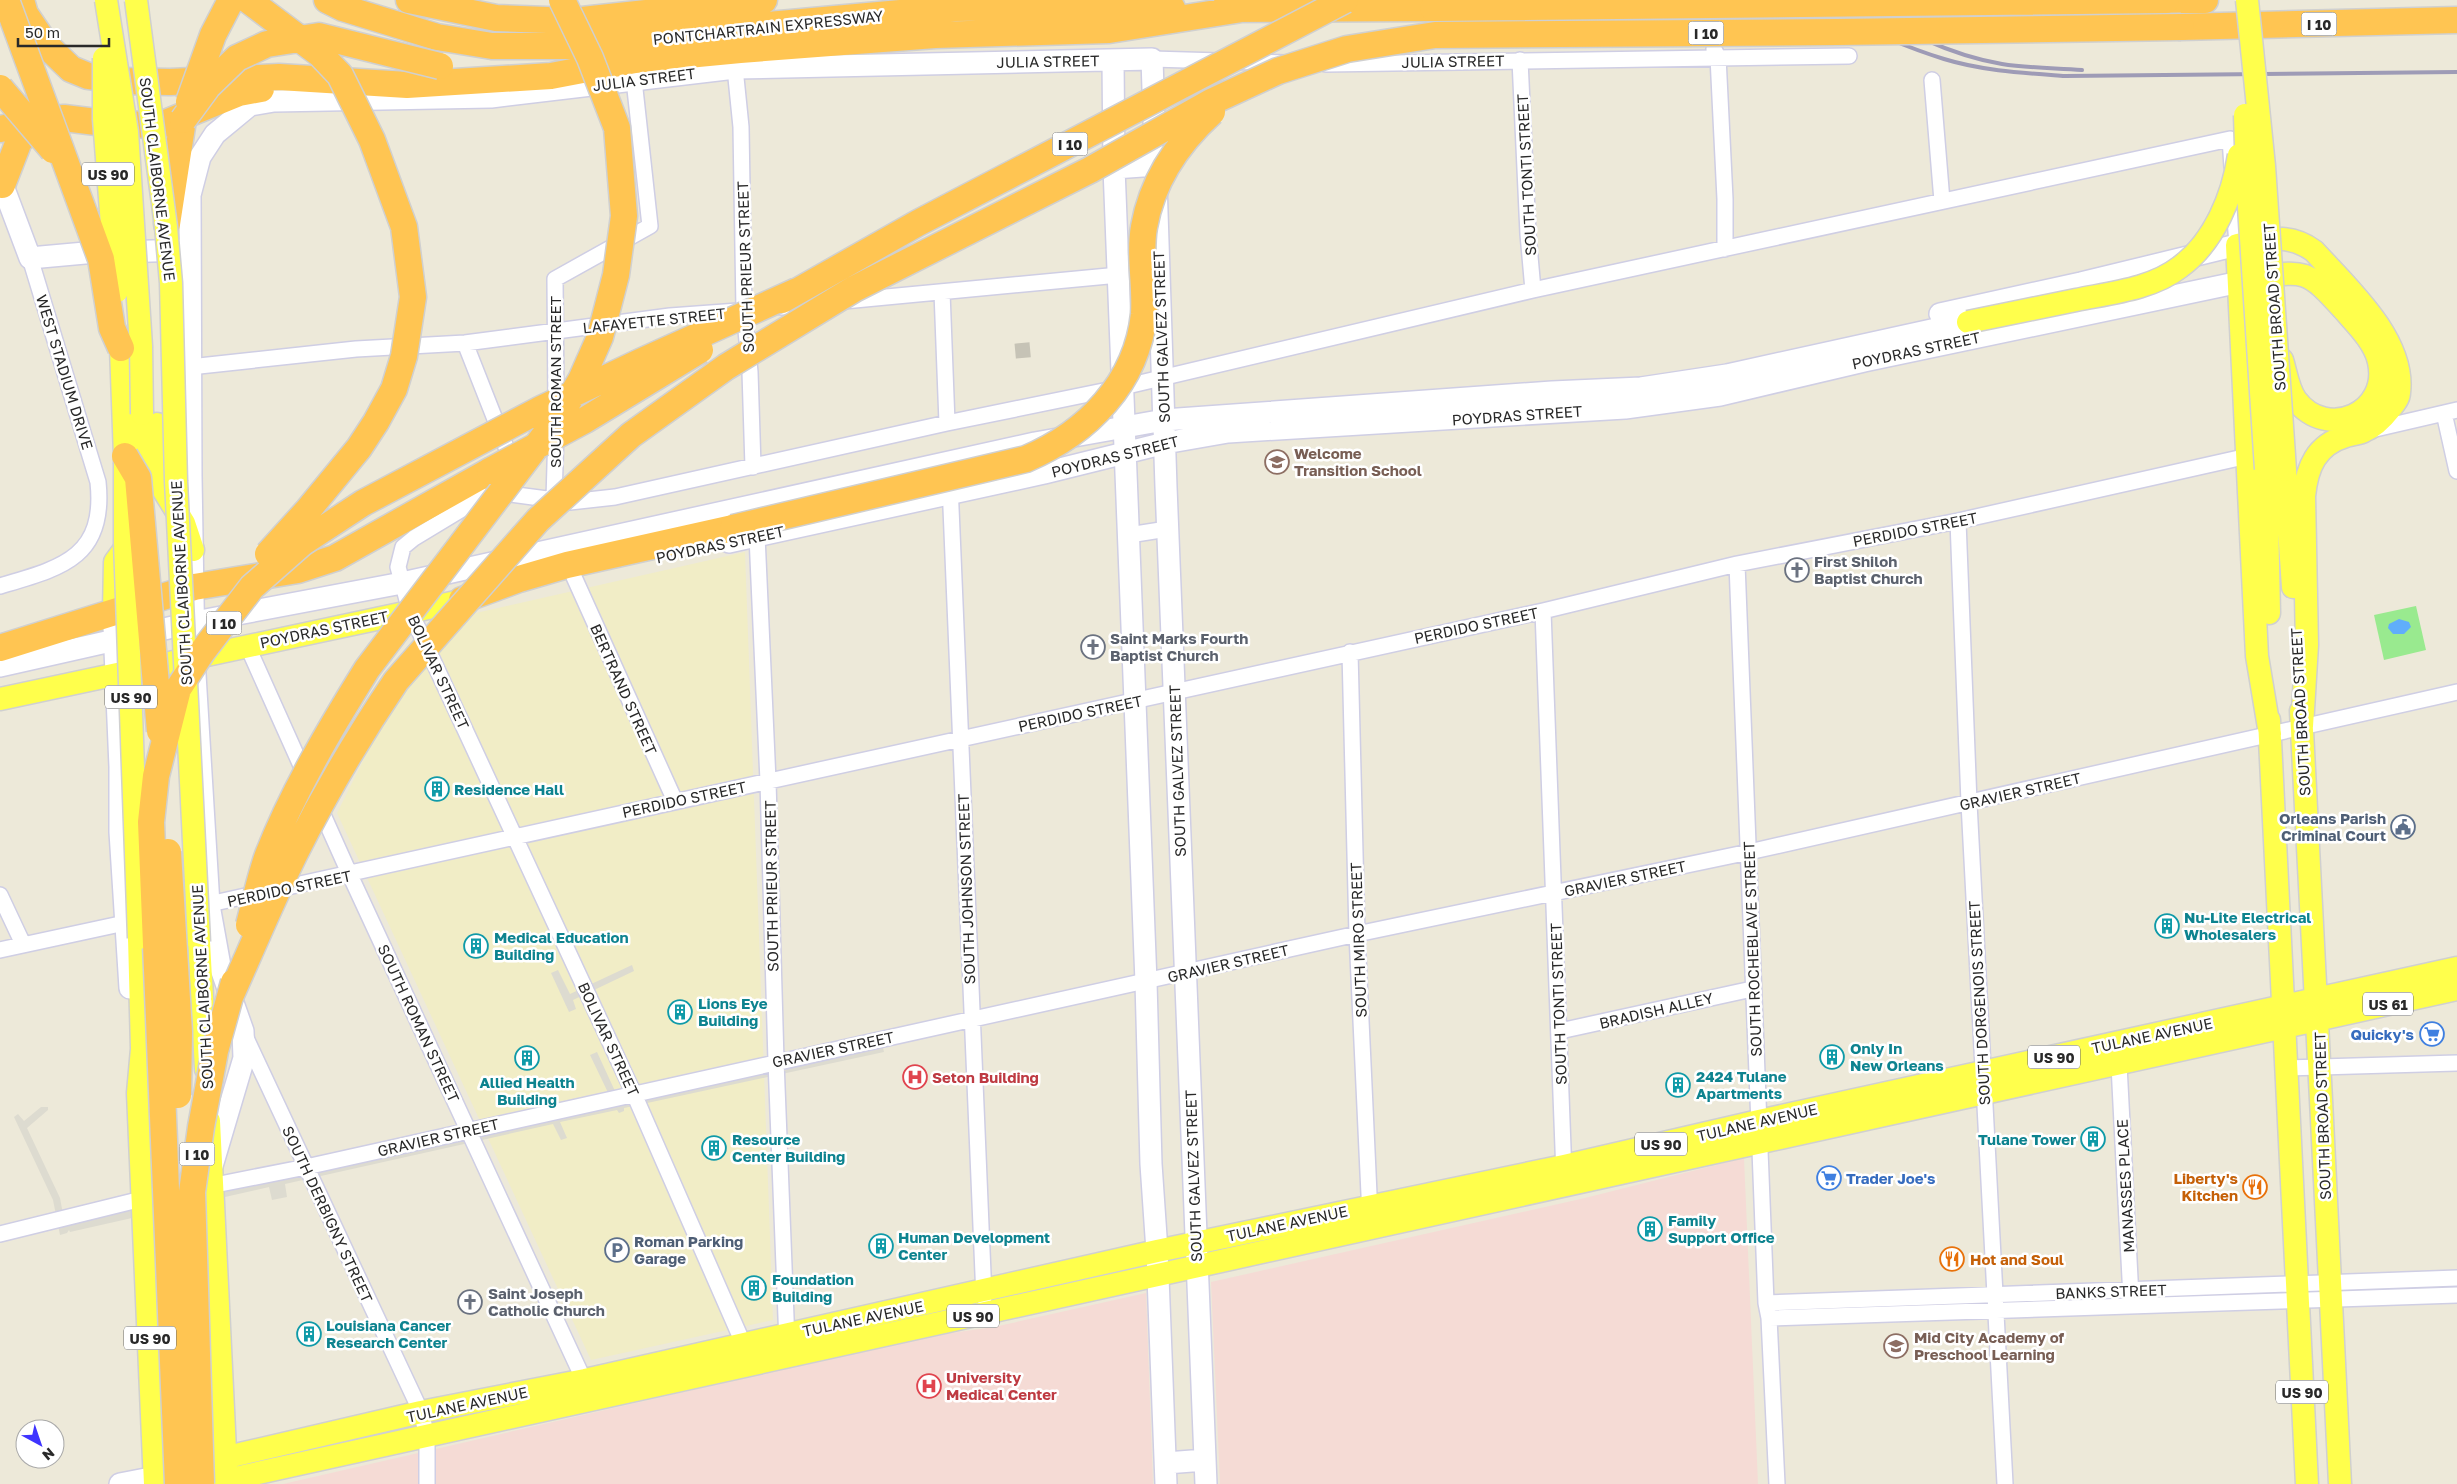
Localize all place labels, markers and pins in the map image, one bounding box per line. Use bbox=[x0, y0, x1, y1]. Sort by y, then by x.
place label: Welcome Transition School bbox=[1294, 444, 1422, 479]
school or university icon: Welcome Transition School bbox=[1264, 449, 1290, 475]
place label: First Shiloh Baptist Church bbox=[1814, 552, 1923, 587]
church icon: First Shiloh Baptist Church bbox=[1784, 557, 1810, 583]
place label: Saint Marks Fourth Baptist Church bbox=[1110, 629, 1248, 664]
church icon: Saint Marks Fourth Baptist Church bbox=[1080, 634, 1106, 660]
building icon: Residence Hall bbox=[424, 776, 450, 802]
place label: Residence Hall bbox=[454, 780, 564, 798]
place label: Orleans Parish Criminal Court bbox=[2279, 809, 2386, 844]
public building icon: Orleans Parish Criminal Court bbox=[2390, 814, 2416, 840]
place label: Nu-Lite Electrical Wholesalers bbox=[2184, 908, 2311, 943]
building icon: Nu-Lite Electrical Wholesalers bbox=[2154, 913, 2180, 939]
place label: Medical Education Building bbox=[494, 928, 629, 963]
building icon: Medical Education Building bbox=[463, 933, 489, 959]
place label: Lions Eye Building bbox=[698, 994, 768, 1029]
building icon: Lions Eye Building bbox=[667, 999, 693, 1025]
supermarket icon: Quicky's bbox=[2419, 1021, 2445, 1047]
place label: Quicky's bbox=[2350, 1025, 2414, 1043]
place label: Only In New Orleans bbox=[1850, 1039, 1944, 1074]
building icon: Only In New Orleans bbox=[1819, 1044, 1845, 1070]
building icon: Allied Health Building bbox=[514, 1045, 540, 1071]
hospital icon: Seton Building bbox=[902, 1064, 928, 1090]
place label: 2424 Tulane Apartments bbox=[1696, 1067, 1787, 1102]
place label: Seton Building bbox=[932, 1068, 1039, 1086]
building icon: 2424 Tulane Apartments bbox=[1665, 1072, 1691, 1098]
place label: Allied Health Building bbox=[479, 1073, 575, 1108]
building icon: Tulane Tower bbox=[2080, 1126, 2106, 1152]
place label: Resource Center Building bbox=[732, 1130, 845, 1165]
place label: Tulane Tower bbox=[1978, 1130, 2076, 1148]
building icon: Resource Center Building bbox=[701, 1135, 727, 1161]
supermarket icon: Trader Joe's bbox=[1816, 1165, 1842, 1191]
place label: Trader Joe's bbox=[1846, 1169, 1935, 1187]
place label: Liberty's Kitchen bbox=[2173, 1169, 2238, 1204]
restaurant icon: Liberty's Kitchen bbox=[2242, 1174, 2268, 1200]
place label: Family Support Office bbox=[1668, 1211, 1775, 1246]
building icon: Family Support Office bbox=[1637, 1216, 1663, 1242]
place label: Human Development Center bbox=[898, 1228, 1050, 1263]
place label: Roman Parking Garage bbox=[634, 1232, 743, 1267]
building icon: Human Development Center bbox=[868, 1233, 894, 1259]
parking icon: Roman Parking Garage bbox=[604, 1237, 630, 1263]
restaurant icon: Hot and Soul bbox=[1939, 1246, 1965, 1272]
place label: Hot and Soul bbox=[1970, 1250, 2064, 1268]
place label: Foundation Building bbox=[772, 1270, 854, 1305]
building icon: Foundation Building bbox=[741, 1275, 767, 1301]
place label: Saint Joseph Catholic Church bbox=[488, 1284, 605, 1319]
church icon: Saint Joseph Catholic Church bbox=[457, 1289, 483, 1315]
place label: Louisiana Cancer Research Center bbox=[326, 1316, 451, 1351]
building icon: Louisiana Cancer Research Center bbox=[296, 1321, 322, 1347]
place label: Mid City Academy of Preschool Learning bbox=[1914, 1328, 2065, 1363]
school or university icon: Mid City Academy of Preschool Learning bbox=[1883, 1333, 1909, 1359]
place label: University Medical Center bbox=[946, 1368, 1057, 1403]
hospital icon: University Medical Center bbox=[916, 1373, 942, 1399]

